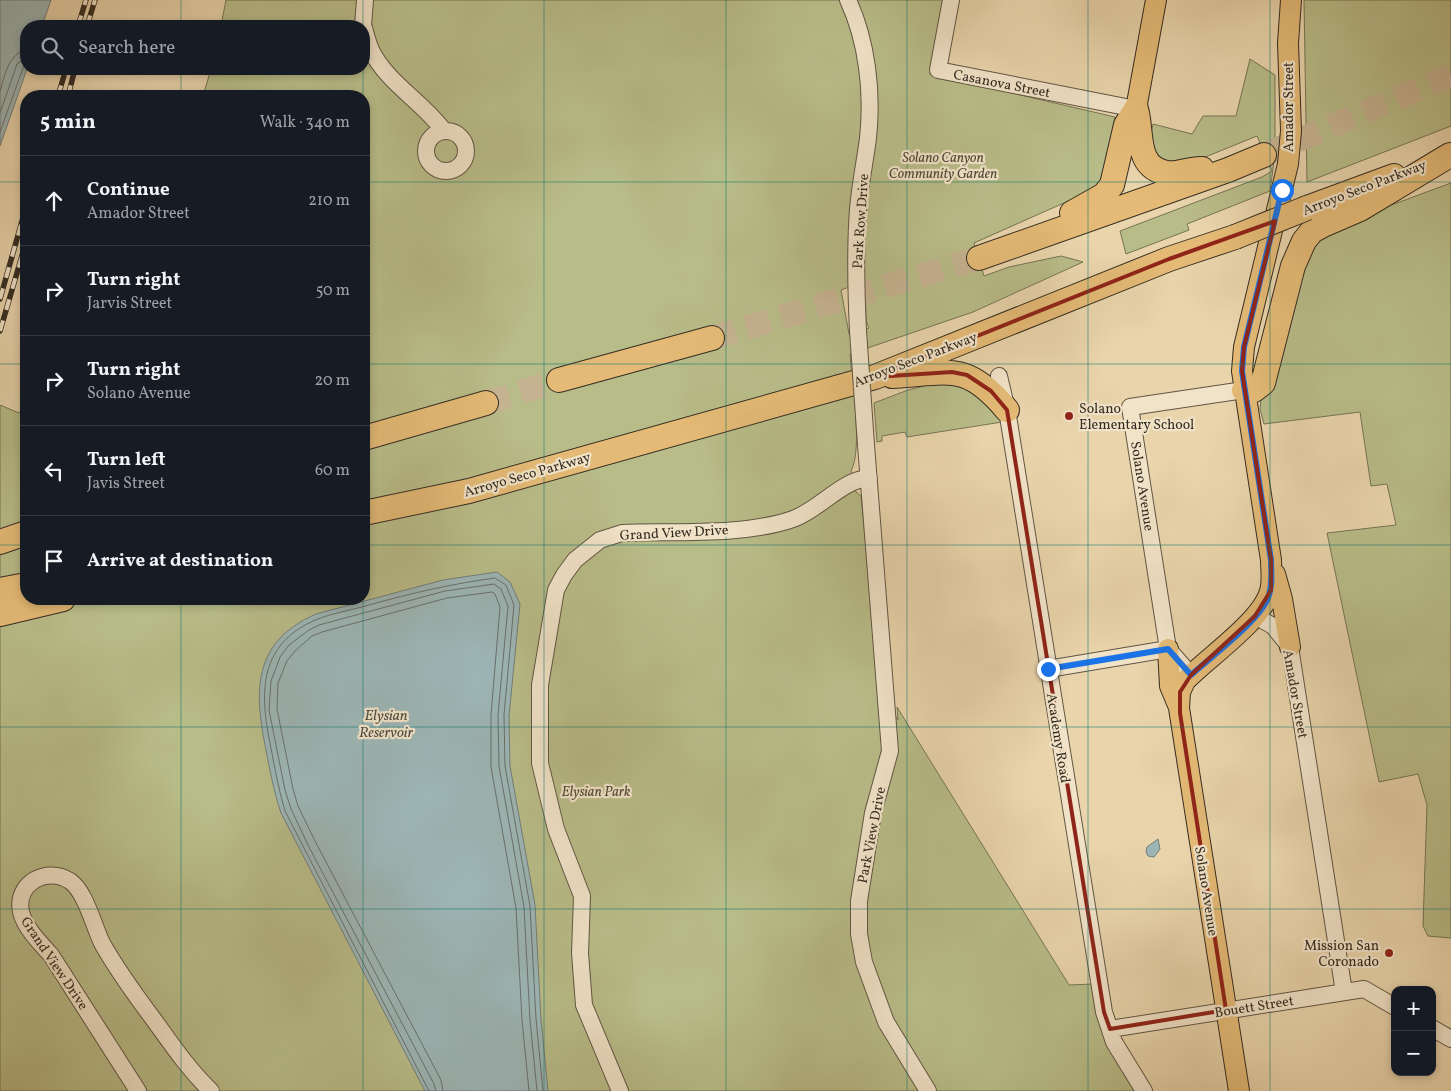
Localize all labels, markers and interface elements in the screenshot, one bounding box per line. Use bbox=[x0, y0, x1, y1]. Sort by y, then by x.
search box bbox=[20, 20, 370, 75]
icon: search bbox=[38, 34, 66, 62]
text: Search here bbox=[78, 35, 175, 61]
street label: Amador Street bbox=[1280, 62, 1299, 152]
street label: Casanova Street bbox=[952, 66, 1052, 103]
text: 5 min bbox=[40, 108, 96, 137]
text: Walk · 340 m bbox=[260, 112, 350, 134]
park label: Solano Canyon Community Garden bbox=[889, 149, 997, 184]
street label: Arroyo Seco Parkway bbox=[1300, 156, 1429, 221]
street label: Park Row Drive bbox=[849, 172, 874, 269]
text: Continue bbox=[87, 177, 170, 203]
route start bbox=[1271, 179, 1294, 202]
icon: ahead bbox=[40, 187, 68, 215]
text: 210 m bbox=[308, 190, 350, 212]
text: Amador Street bbox=[87, 203, 190, 225]
text: Turn right bbox=[87, 267, 180, 293]
icon: right bbox=[40, 277, 68, 305]
text: 50 m bbox=[316, 280, 350, 302]
text: Jarvis Street bbox=[87, 293, 172, 315]
street label: Arroyo Seco Parkway bbox=[851, 328, 980, 393]
text: Turn right bbox=[87, 357, 180, 383]
icon: right bbox=[40, 367, 68, 395]
text: 20 m bbox=[315, 370, 350, 392]
text: Solano Avenue bbox=[87, 383, 191, 405]
place label: Solano Elementary School bbox=[1079, 400, 1194, 435]
marker: Solano Elementary School bbox=[1063, 410, 1075, 422]
street label: Solano Avenue bbox=[1125, 440, 1158, 533]
text: Turn left bbox=[87, 447, 166, 473]
street label: Arroyo Seco Parkway bbox=[462, 448, 593, 503]
icon: left bbox=[40, 457, 68, 485]
text: 60 m bbox=[315, 460, 350, 482]
text: Javis Street bbox=[87, 473, 165, 495]
street label: Grand View Drive bbox=[619, 521, 729, 546]
icon: arrive bbox=[40, 547, 68, 575]
text: Arrive at destination bbox=[87, 548, 273, 574]
street label: Amador Street bbox=[1277, 648, 1312, 740]
route end bbox=[1037, 658, 1060, 681]
street label: Academy Road bbox=[1041, 692, 1074, 785]
water label: Elysian Reservoir bbox=[359, 706, 413, 744]
park label: Elysian Park bbox=[561, 783, 631, 802]
street label: Park View Drive bbox=[854, 785, 891, 885]
street label: Solano Avenue bbox=[1189, 845, 1222, 938]
street label: Grand View Drive bbox=[15, 913, 92, 1015]
place label: Mission San Coronado bbox=[1304, 937, 1379, 972]
marker: Mission San Coronado bbox=[1383, 947, 1395, 959]
map controls bbox=[1391, 986, 1436, 1076]
button: + bbox=[1391, 986, 1436, 1031]
street label: Bouett Street bbox=[1213, 992, 1295, 1023]
button: − bbox=[1391, 1031, 1436, 1076]

